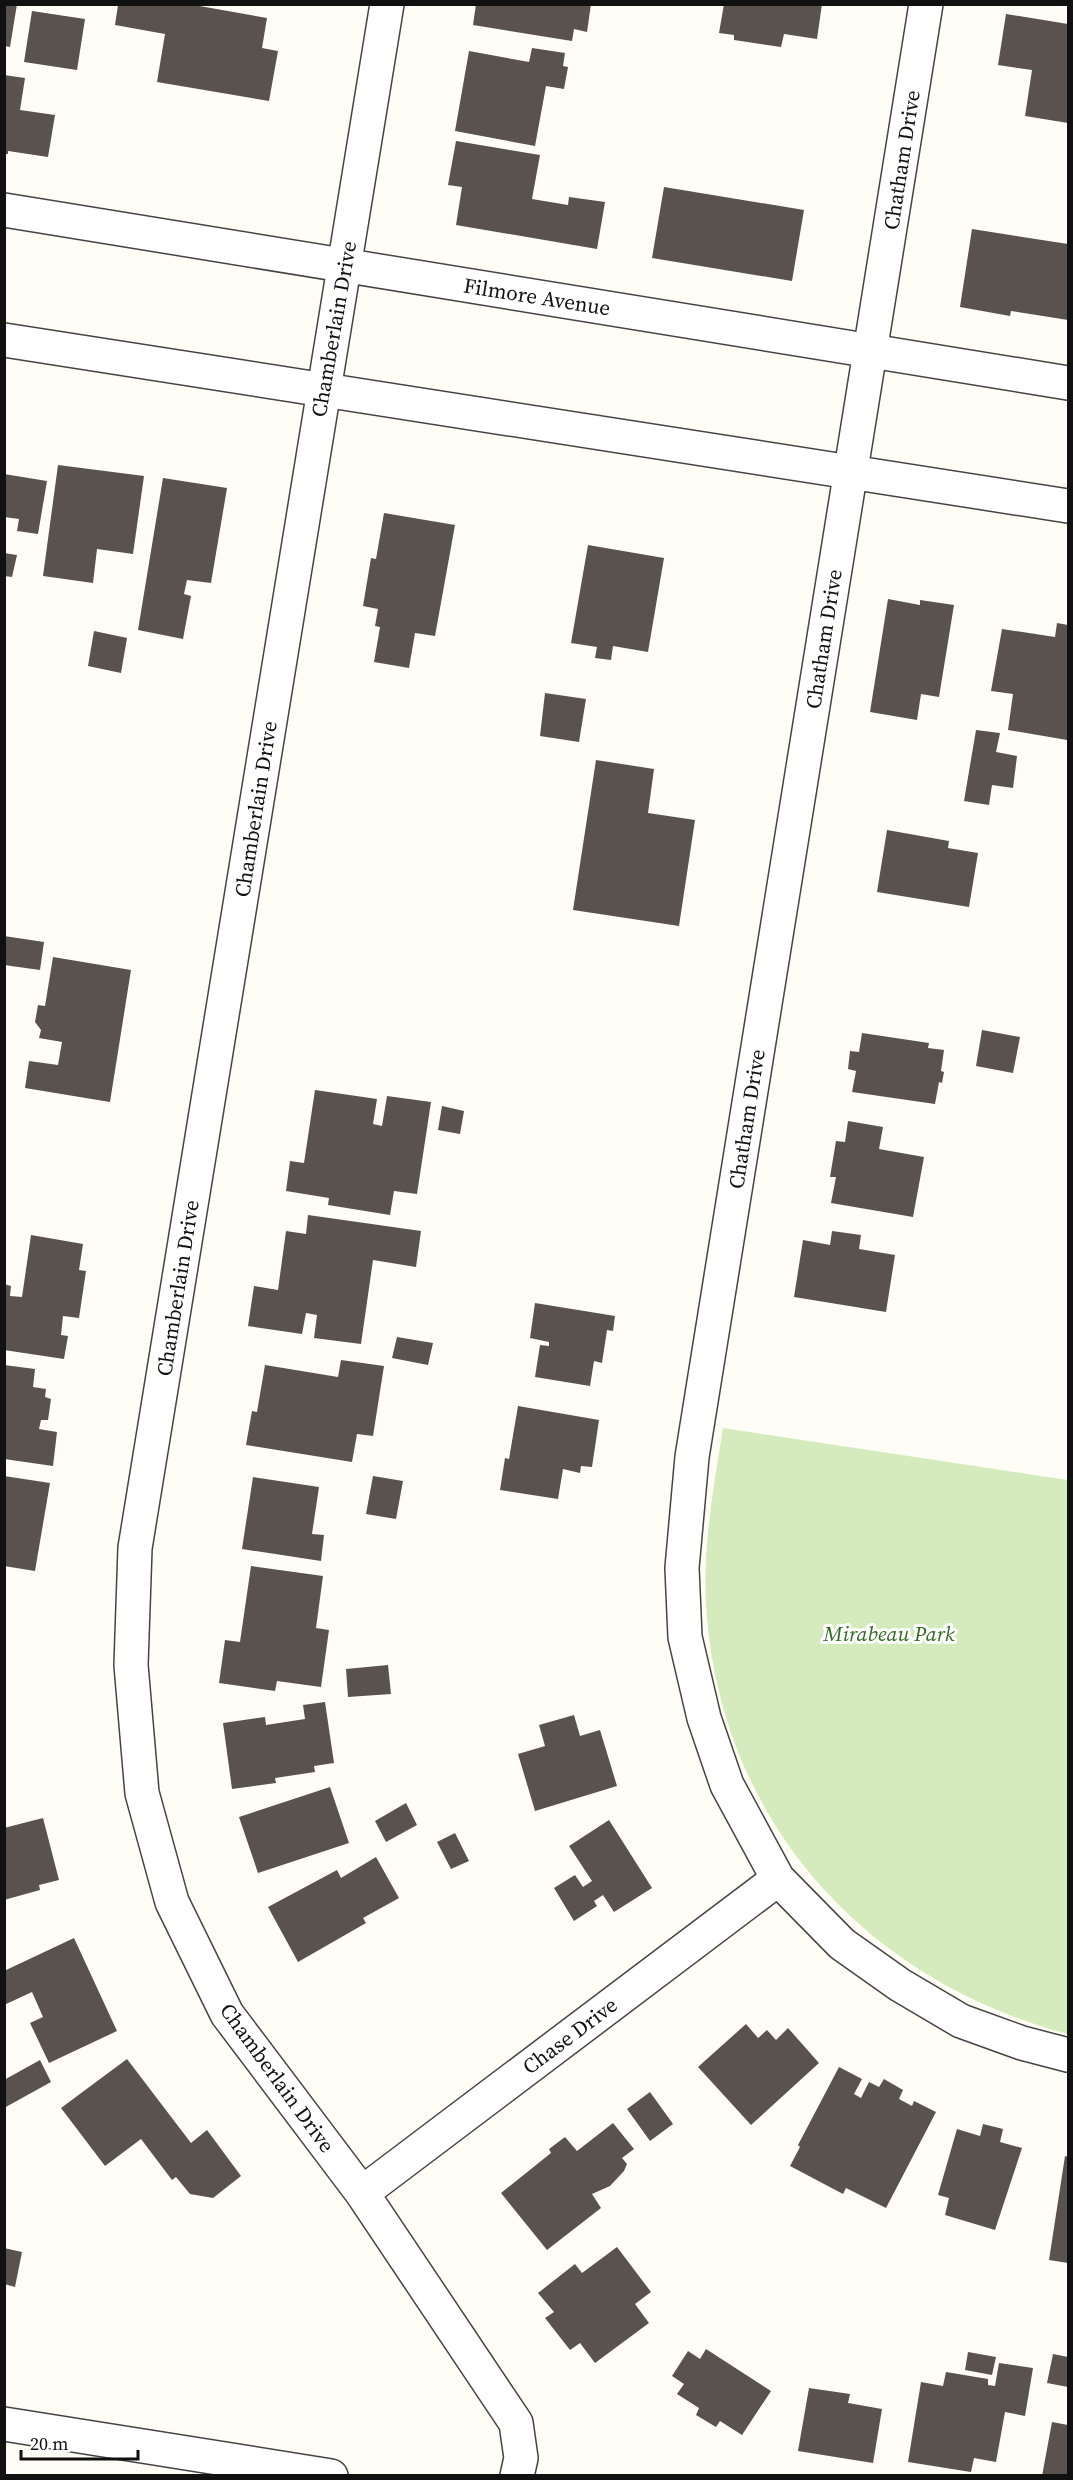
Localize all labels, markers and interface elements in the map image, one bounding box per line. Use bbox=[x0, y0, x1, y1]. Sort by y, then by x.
street label: Chatham Drive bbox=[876, 88, 927, 232]
street label: Chamberlain Drive bbox=[304, 239, 363, 419]
street label: Filmore Avenue bbox=[462, 271, 612, 322]
street label: Chatham Drive bbox=[798, 567, 849, 711]
street label: Chamberlain Drive bbox=[227, 719, 284, 899]
street label: Chatham Drive bbox=[721, 1047, 772, 1191]
street label: Chamberlain Drive bbox=[149, 1198, 206, 1378]
park label: Mirabeau Park bbox=[822, 1619, 955, 1648]
street label: Chase Drive bbox=[516, 1990, 623, 2081]
street label: Chamberlain Drive bbox=[213, 1997, 341, 2158]
scale bar bbox=[21, 2423, 138, 2461]
text: 20 m bbox=[30, 2431, 68, 2456]

